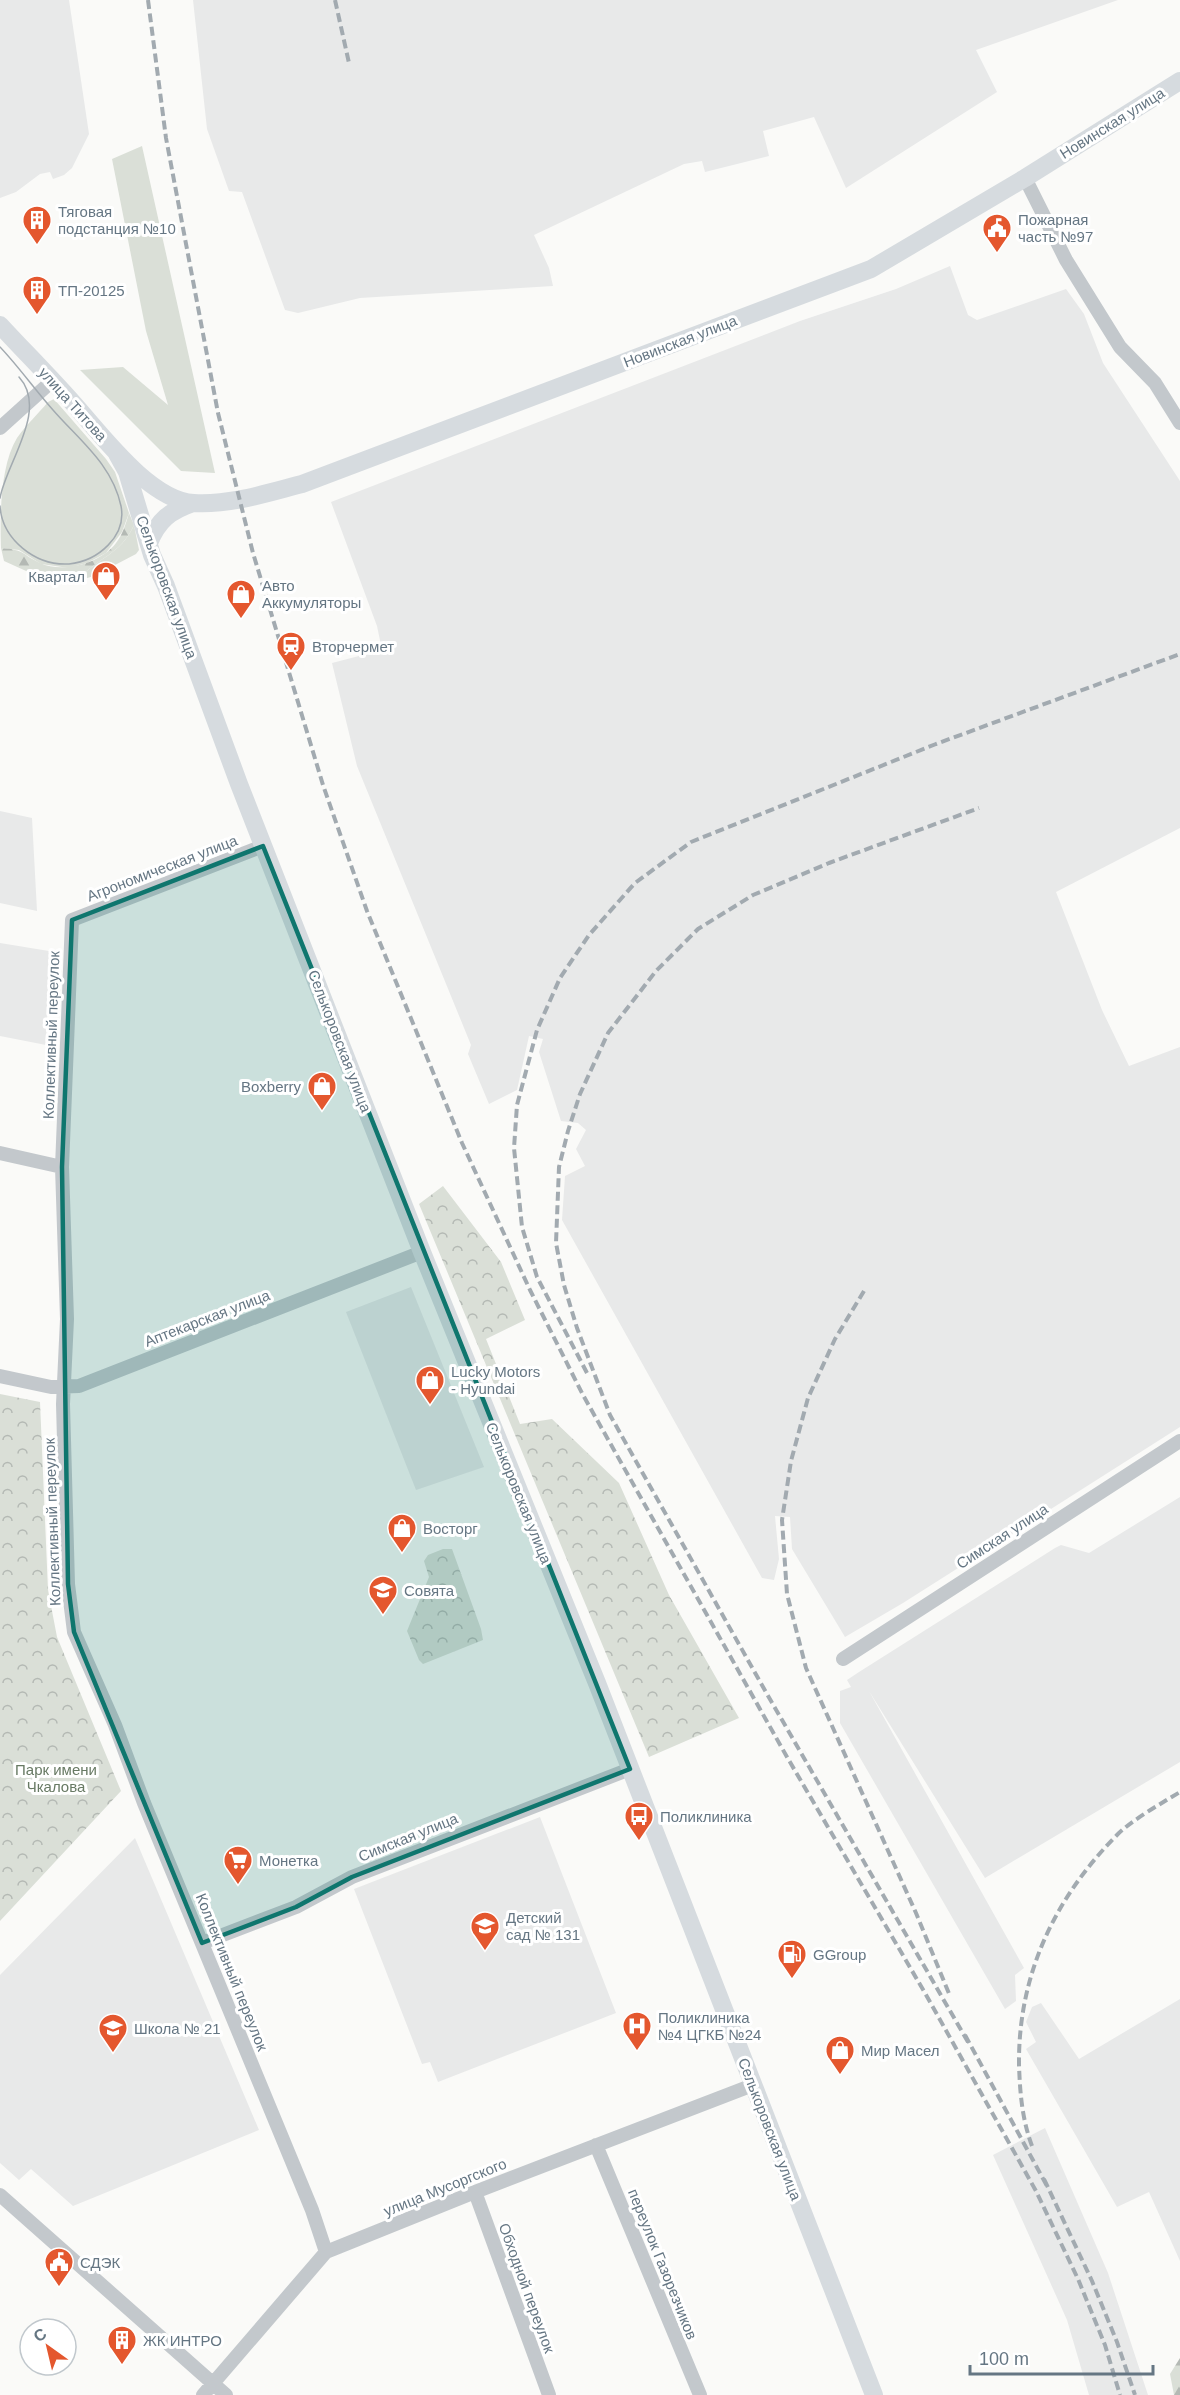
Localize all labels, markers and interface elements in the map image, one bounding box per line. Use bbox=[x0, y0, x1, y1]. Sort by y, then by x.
street label: Новинская улица bbox=[1057, 84, 1168, 162]
place label: Тяговая подстанция №10 bbox=[58, 203, 176, 237]
building icon: Тяговая подстанция №10 bbox=[21, 204, 53, 246]
place label: Пожарная часть №97 bbox=[1018, 211, 1093, 245]
public building icon: Пожарная часть №97 bbox=[981, 212, 1013, 254]
building icon: ТП-20125 bbox=[21, 274, 53, 316]
place label: ТП-20125 bbox=[58, 282, 125, 299]
street label: Новинская улица bbox=[621, 311, 740, 370]
street label: улица Титова bbox=[35, 364, 111, 445]
street label: Селькоровская улица bbox=[133, 513, 201, 662]
shop icon: Квартал bbox=[90, 560, 122, 602]
place label: Квартал bbox=[28, 568, 85, 585]
place label: Авто Аккумуляторы bbox=[262, 577, 361, 611]
shop icon: Авто Аккумуляторы bbox=[225, 578, 257, 620]
station icon: Вторчермет bbox=[275, 630, 307, 672]
place label: Вторчермет bbox=[312, 638, 394, 655]
street label: Агрономическая улица bbox=[84, 831, 240, 905]
street label: Коллективный переулок bbox=[40, 950, 62, 1119]
street label: Селькоровская улица bbox=[305, 967, 375, 1115]
shop icon: Boxberry bbox=[306, 1070, 338, 1112]
place label: Boxberry bbox=[241, 1078, 301, 1095]
street label: Аптекарская улица bbox=[142, 1286, 273, 1350]
place label: Lucky Motors - Hyundai bbox=[451, 1363, 540, 1397]
shop icon: Lucky Motors - Hyundai bbox=[414, 1364, 446, 1406]
street label: Селькоровская улица bbox=[483, 1420, 555, 1567]
street label: Коллективный переулок bbox=[41, 1437, 63, 1606]
street label: Симская улица bbox=[953, 1500, 1052, 1572]
shop icon: Восторг bbox=[386, 1512, 418, 1554]
place label: Восторг bbox=[423, 1520, 478, 1537]
school or university icon: Совята bbox=[367, 1574, 399, 1616]
place label: Совята bbox=[404, 1582, 455, 1599]
park label: Парк имени Чкалова bbox=[15, 1761, 97, 1795]
bus stop icon: Поликлиника bbox=[623, 1800, 655, 1842]
place label: Поликлиника bbox=[660, 1808, 752, 1825]
street label: Симская улица bbox=[356, 1809, 461, 1865]
supermarket icon: Монетка bbox=[222, 1844, 254, 1886]
place label: Монетка bbox=[259, 1852, 319, 1869]
street label: Коллективный переулок bbox=[193, 1891, 272, 2054]
place label: Детский сад № 131 bbox=[506, 1909, 580, 1943]
school or university icon: Детский сад № 131 bbox=[469, 1910, 501, 1952]
fuel station icon: GGroup bbox=[776, 1938, 808, 1980]
place label: GGroup bbox=[813, 1946, 866, 1963]
place label: Поликлиника №4 ЦГКБ №24 bbox=[658, 2009, 761, 2043]
hospital icon: Поликлиника №4 ЦГКБ №24 bbox=[621, 2010, 653, 2052]
school or university icon: Школа № 21 bbox=[97, 2012, 129, 2054]
place label: Школа № 21 bbox=[134, 2020, 221, 2037]
shop icon: Мир Масел bbox=[824, 2034, 856, 2076]
place label: Мир Масел bbox=[861, 2042, 940, 2059]
street label: Селькоровская улица bbox=[735, 2055, 805, 2203]
street label: улица Мусоргского bbox=[381, 2155, 509, 2219]
street label: переулок Газорезчиков bbox=[625, 2186, 701, 2342]
street label: Обходной переулок bbox=[496, 2221, 559, 2356]
public building icon: СДЭК bbox=[43, 2246, 75, 2288]
place label: СДЭК bbox=[80, 2254, 120, 2271]
north arrow bbox=[18, 2317, 78, 2377]
text: С bbox=[30, 2324, 50, 2345]
building icon: ЖК ИНТРО bbox=[106, 2324, 138, 2366]
place label: ЖК ИНТРО bbox=[143, 2332, 222, 2349]
scale bar bbox=[970, 2338, 1153, 2376]
text: 100 m bbox=[979, 2349, 1029, 2369]

